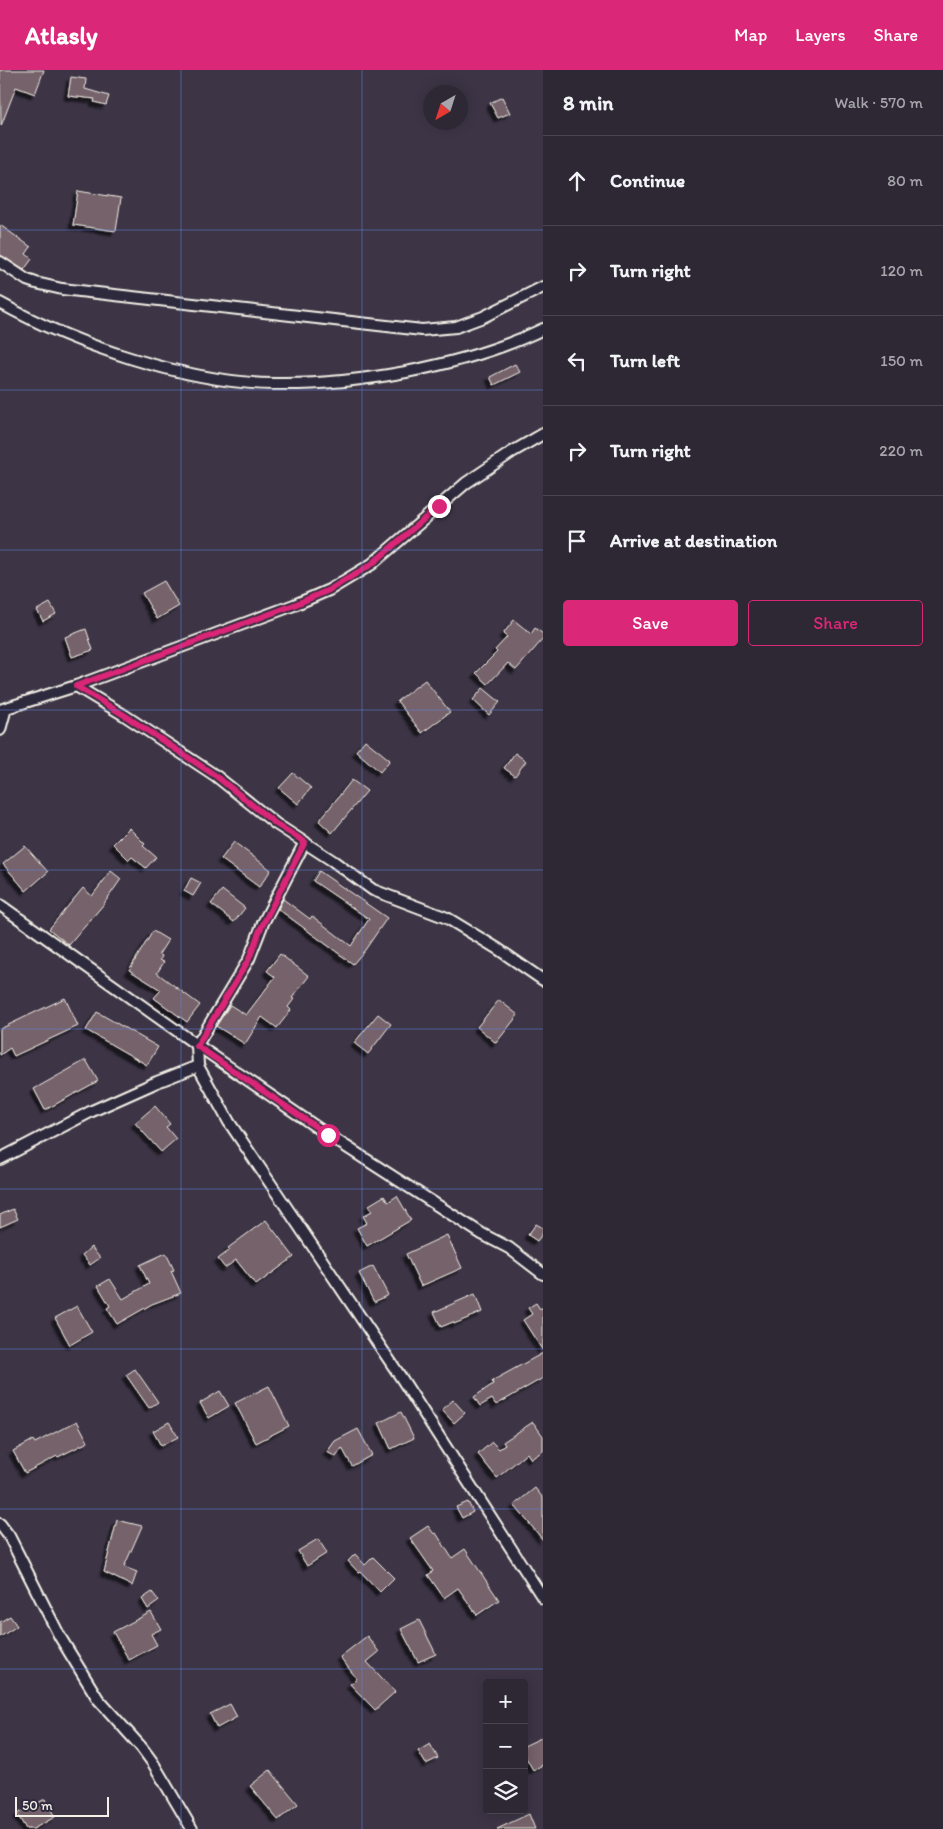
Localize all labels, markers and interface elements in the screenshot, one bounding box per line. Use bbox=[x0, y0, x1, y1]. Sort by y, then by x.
text: Atlasly bbox=[25, 21, 98, 50]
text: Map bbox=[734, 24, 767, 46]
text: Layers bbox=[795, 24, 845, 46]
text: Share bbox=[873, 24, 918, 46]
north arrow bbox=[423, 85, 468, 130]
text: 8 min bbox=[563, 90, 613, 115]
text: Walk · 570 m bbox=[835, 93, 923, 112]
icon: ahead bbox=[563, 167, 591, 195]
text: Continue bbox=[610, 169, 685, 192]
text: 80 m bbox=[887, 171, 923, 190]
icon: right bbox=[563, 257, 591, 285]
text: Turn right bbox=[610, 259, 691, 282]
text: 120 m bbox=[880, 261, 923, 280]
icon: left bbox=[563, 347, 591, 375]
text: Turn left bbox=[610, 349, 680, 372]
text: 150 m bbox=[880, 351, 923, 370]
icon: right bbox=[563, 437, 591, 465]
text: Turn right bbox=[610, 439, 691, 462]
text: 220 m bbox=[879, 441, 923, 460]
route end bbox=[428, 495, 451, 518]
icon: arrive bbox=[563, 527, 591, 555]
text: Arrive at destination bbox=[610, 529, 777, 552]
button: Save bbox=[563, 600, 738, 646]
button: Share bbox=[748, 600, 923, 646]
route start bbox=[317, 1124, 340, 1147]
map controls bbox=[483, 1679, 528, 1814]
button: + bbox=[483, 1679, 528, 1724]
button: − bbox=[483, 1724, 528, 1769]
button: layers bbox=[483, 1769, 528, 1814]
scale bar bbox=[15, 1794, 109, 1817]
text: 50 m bbox=[22, 1797, 53, 1814]

